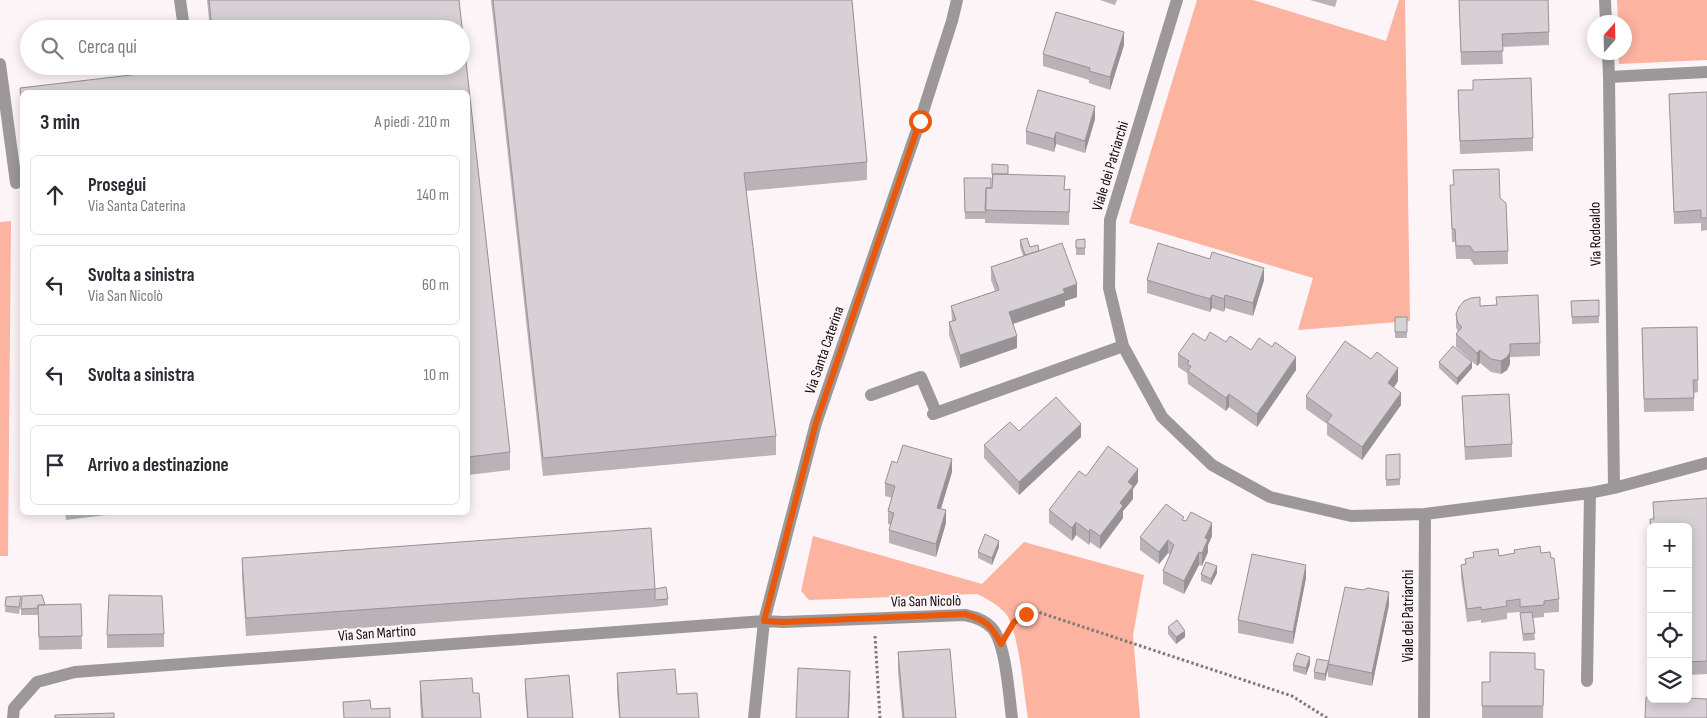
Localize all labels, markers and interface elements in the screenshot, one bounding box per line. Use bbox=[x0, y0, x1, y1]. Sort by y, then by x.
north arrow bbox=[1587, 15, 1632, 60]
search box bbox=[20, 20, 470, 75]
icon: search bbox=[38, 34, 66, 62]
text: Cerca qui bbox=[78, 36, 137, 59]
text: 3 min bbox=[40, 110, 80, 135]
route start bbox=[909, 110, 932, 133]
text: A piedi · 210 m bbox=[374, 113, 450, 132]
street label: Viale dei Patriarchi bbox=[1088, 119, 1133, 213]
text: Prosegui bbox=[88, 174, 146, 197]
icon: ahead bbox=[41, 181, 69, 209]
text: 140 m bbox=[417, 186, 449, 205]
text: Via Santa Caterina bbox=[88, 197, 186, 216]
street label: Via Rodoaldo bbox=[1585, 202, 1606, 266]
text: Svolta a sinistra bbox=[88, 264, 195, 287]
icon: left bbox=[41, 271, 69, 299]
text: 60 m bbox=[422, 276, 449, 295]
text: Via San Nicolò bbox=[88, 287, 163, 306]
street label: Via Santa Caterina bbox=[801, 304, 848, 397]
icon: left bbox=[41, 361, 69, 389]
text: Svolta a sinistra bbox=[88, 364, 195, 387]
text: 10 m bbox=[423, 366, 449, 385]
icon: arrive bbox=[41, 451, 69, 479]
text: Arrivo a destinazione bbox=[88, 454, 229, 477]
map controls bbox=[1647, 523, 1692, 703]
button: + bbox=[1647, 523, 1692, 568]
button: − bbox=[1647, 568, 1692, 613]
street label: Viale dei Patriarchi bbox=[1399, 569, 1418, 662]
street label: Via San Nicolò bbox=[891, 591, 961, 612]
route end bbox=[1015, 603, 1038, 626]
button: locate bbox=[1647, 613, 1692, 658]
street label: Via San Martino bbox=[338, 621, 417, 646]
button: layers bbox=[1647, 658, 1692, 703]

